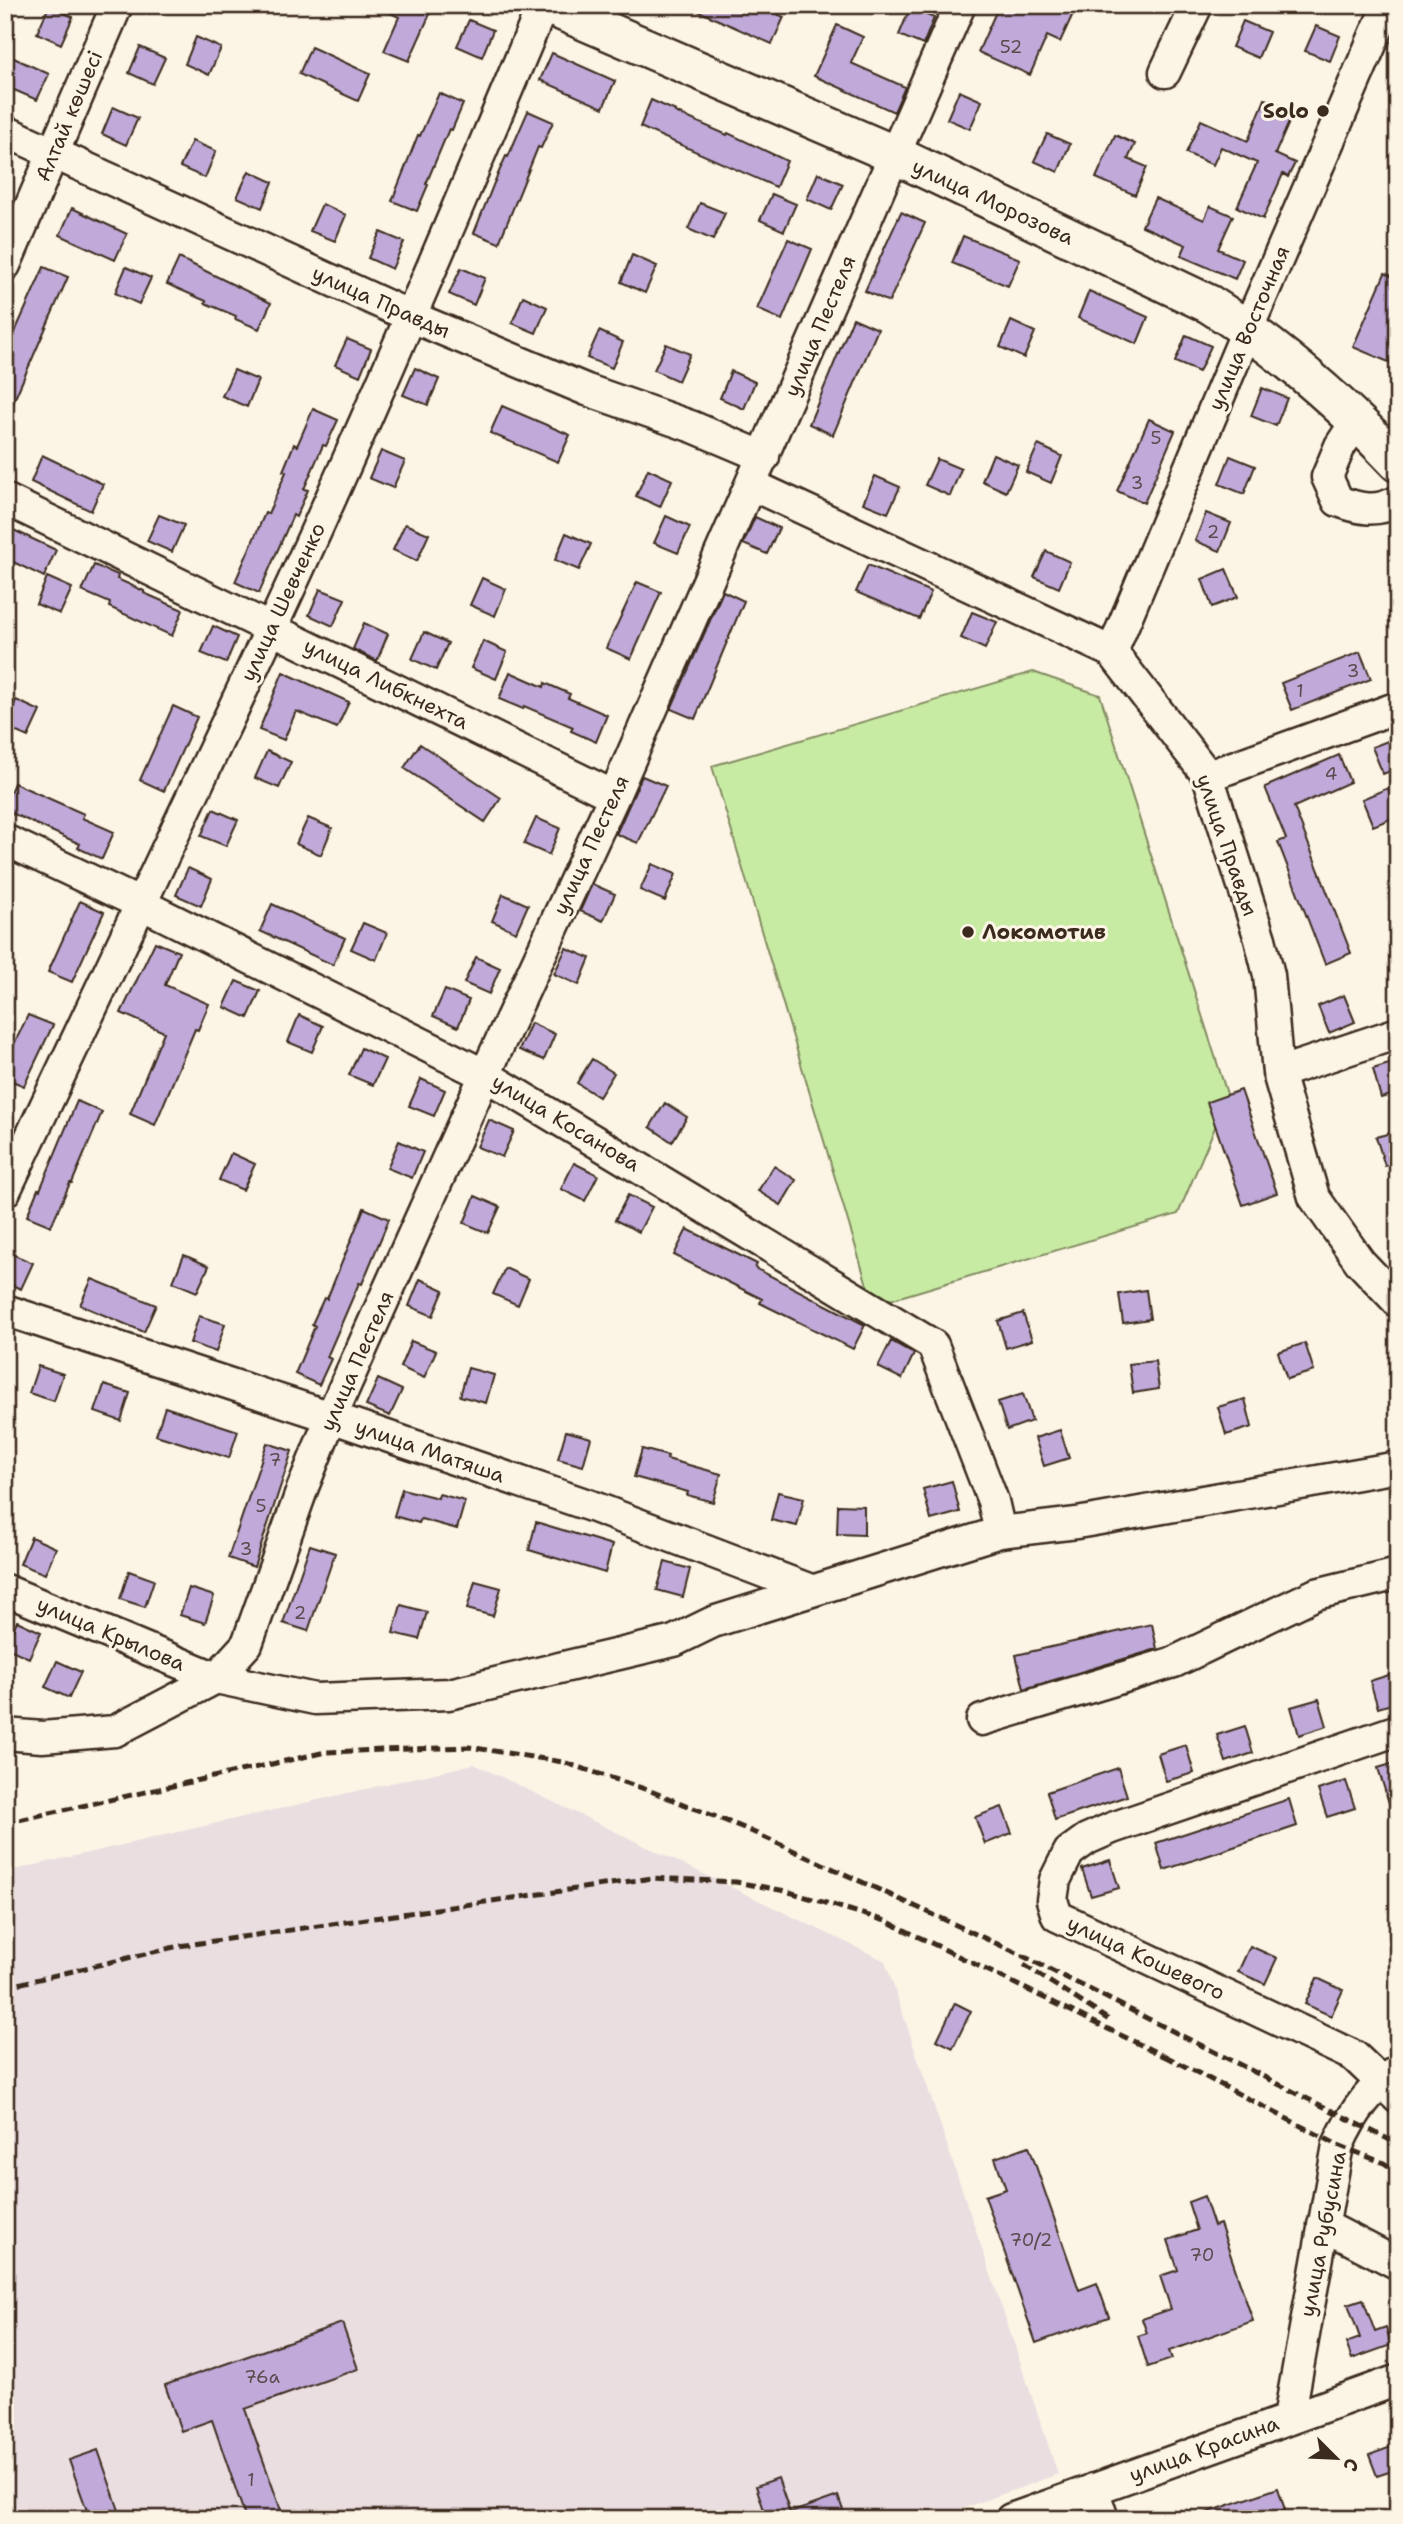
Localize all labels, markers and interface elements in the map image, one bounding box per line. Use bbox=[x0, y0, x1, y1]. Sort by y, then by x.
house number: 52 bbox=[1000, 35, 1022, 59]
street label: Алтай көшесі bbox=[29, 46, 109, 186]
place label: Solo bbox=[1263, 97, 1309, 125]
marker: Solo bbox=[1315, 103, 1331, 119]
street label: улица Морозова bbox=[908, 152, 1078, 252]
street label: улица Восточная bbox=[1202, 241, 1296, 415]
street label: улица Пестеля bbox=[778, 251, 862, 401]
street label: улица Правды bbox=[308, 259, 454, 345]
house number: 5 bbox=[1150, 426, 1162, 450]
house number: 3 bbox=[1131, 471, 1143, 495]
street label: улица Шевченко bbox=[234, 518, 332, 686]
house number: 2 bbox=[1207, 520, 1219, 544]
street label: улица Либкнехта bbox=[299, 632, 473, 736]
house number: 3 bbox=[1347, 659, 1359, 683]
house number: 1 bbox=[1296, 679, 1304, 703]
house number: 4 bbox=[1325, 762, 1337, 786]
street label: улица Правды bbox=[1190, 770, 1264, 920]
street label: улица Пестеля bbox=[546, 771, 636, 919]
place label: Локомотив bbox=[982, 918, 1106, 946]
marker: Локомотив bbox=[960, 924, 976, 940]
street label: улица Косанова bbox=[487, 1068, 645, 1178]
street label: улица Пестеля bbox=[313, 1286, 401, 1436]
street label: улица Матяша bbox=[351, 1412, 509, 1490]
house number: 7 bbox=[269, 1448, 281, 1472]
house number: 5 bbox=[255, 1494, 267, 1518]
house number: 3 bbox=[240, 1537, 252, 1561]
street label: улица Крылова bbox=[32, 1590, 190, 1678]
house number: 2 bbox=[294, 1601, 306, 1625]
street label: улица Кошевого bbox=[1063, 1909, 1229, 2007]
street label: улица Рубусина bbox=[1293, 2149, 1353, 2319]
house number: 70/2 bbox=[1010, 2228, 1052, 2252]
house number: 70 bbox=[1190, 2243, 1214, 2267]
house number: 76а bbox=[244, 2365, 280, 2389]
street label: улица Красина bbox=[1125, 2409, 1283, 2489]
north arrow bbox=[1302, 2422, 1372, 2492]
text: С bbox=[1337, 2454, 1365, 2475]
house number: 1 bbox=[247, 2468, 255, 2492]

